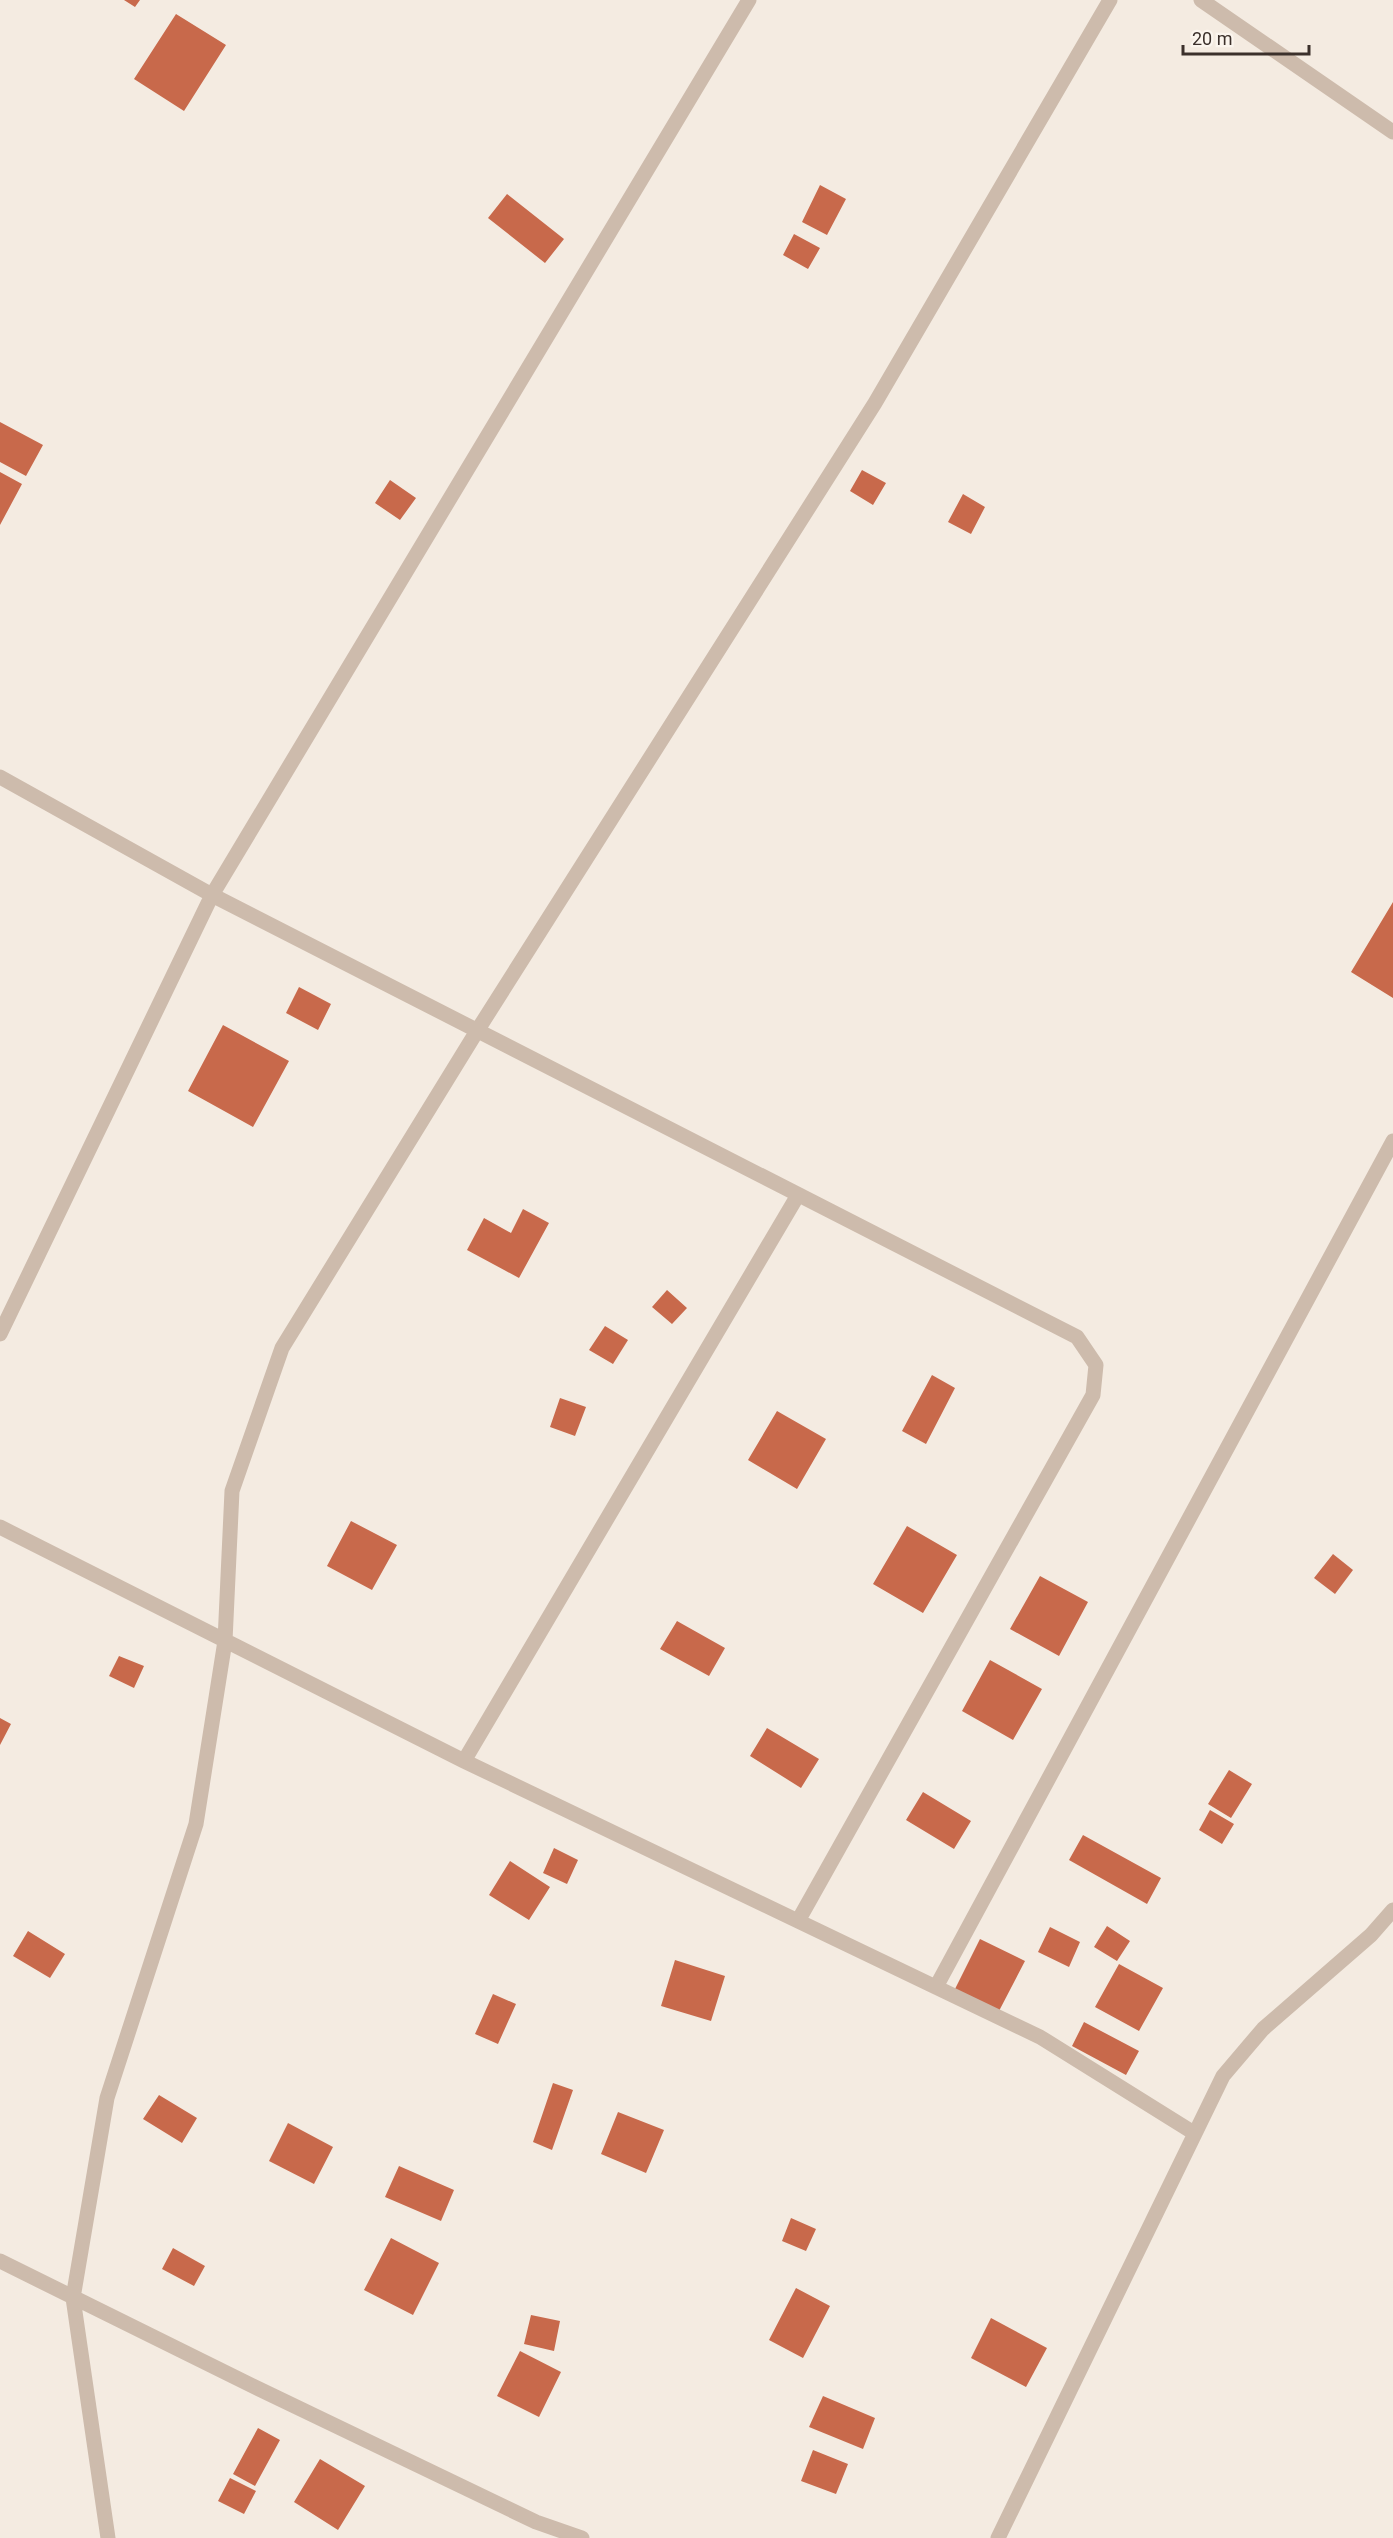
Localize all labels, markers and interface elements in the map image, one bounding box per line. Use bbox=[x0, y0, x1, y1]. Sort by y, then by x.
scale bar bbox=[1183, 18, 1309, 56]
text: 20 m bbox=[1192, 28, 1232, 49]

